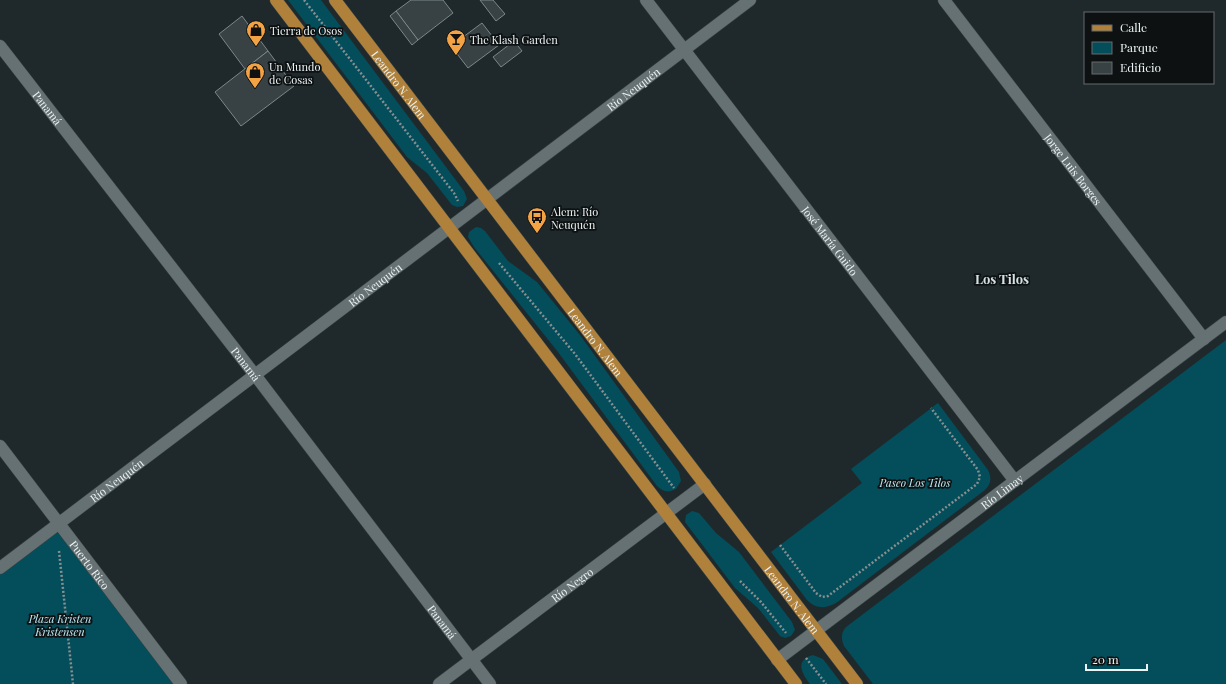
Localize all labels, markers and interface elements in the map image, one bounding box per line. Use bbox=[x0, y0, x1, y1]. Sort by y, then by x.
legend bbox=[1084, 12, 1214, 84]
shop icon: Tierra de Osos bbox=[245, 19, 267, 47]
text: Calle bbox=[1120, 19, 1147, 35]
place label: Tierra de Osos bbox=[270, 23, 342, 38]
bar icon: The Klash Garden bbox=[445, 28, 467, 56]
place label: The Klash Garden bbox=[470, 32, 558, 47]
text: Parque bbox=[1120, 39, 1158, 55]
street label: Leandro N. Alem bbox=[368, 47, 430, 122]
place label: Un Mundo de Cosas bbox=[269, 59, 320, 87]
text: Edificio bbox=[1120, 59, 1162, 75]
shop icon: Un Mundo de Cosas bbox=[244, 61, 266, 89]
street label: Río Neuquén bbox=[603, 63, 663, 114]
street label: Panamá bbox=[30, 88, 66, 128]
street label: Jorge Luis Borges bbox=[1041, 129, 1106, 208]
street label: José María Guido bbox=[798, 202, 862, 278]
place label: Alem: Río Neuquén bbox=[550, 204, 598, 232]
bus stop icon: Alem: Río Neuquén bbox=[526, 206, 548, 234]
street label: Río Neuquén bbox=[345, 259, 405, 309]
district label: Los Tilos bbox=[975, 270, 1029, 287]
street label: Leandro N. Alem bbox=[565, 305, 627, 379]
street label: Panamá bbox=[228, 344, 265, 384]
street label: Río Neuquén bbox=[87, 454, 147, 505]
street label: Río Limay bbox=[977, 470, 1026, 512]
park label: Paseo Los Tilos bbox=[879, 475, 951, 490]
street label: Puerto Rico bbox=[67, 537, 114, 592]
street label: Leandro N. Alem bbox=[762, 562, 823, 637]
street label: Río Negro bbox=[548, 564, 596, 605]
street label: Panamá bbox=[425, 601, 461, 642]
park label: Plaza Kristen Kristensen bbox=[28, 611, 91, 639]
scale bar bbox=[1086, 646, 1147, 672]
text: 20 m bbox=[1092, 651, 1119, 667]

